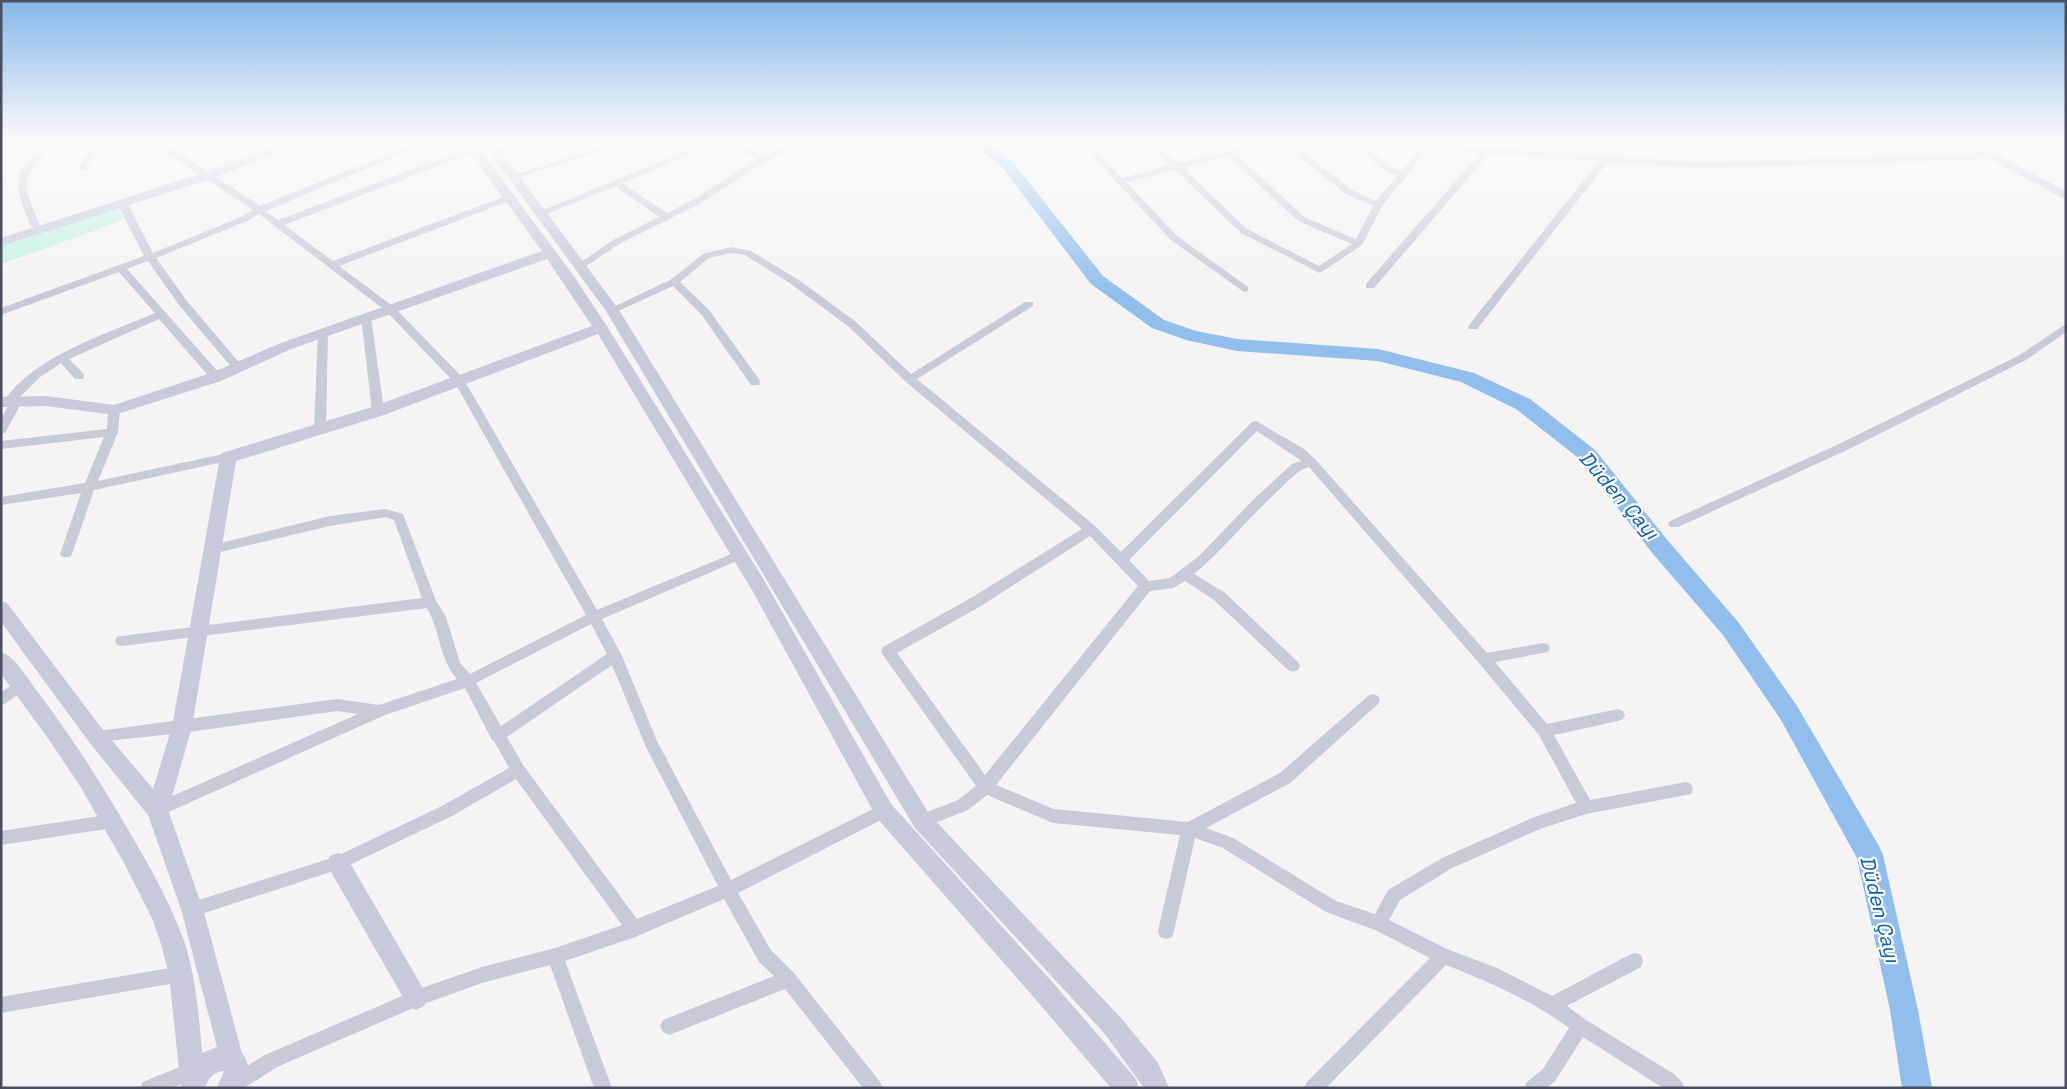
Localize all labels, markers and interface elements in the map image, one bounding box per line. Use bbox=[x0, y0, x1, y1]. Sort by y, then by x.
water label: Düden Çayı bbox=[1573, 445, 1665, 545]
water label: Düden Çayı bbox=[1854, 853, 1906, 966]

